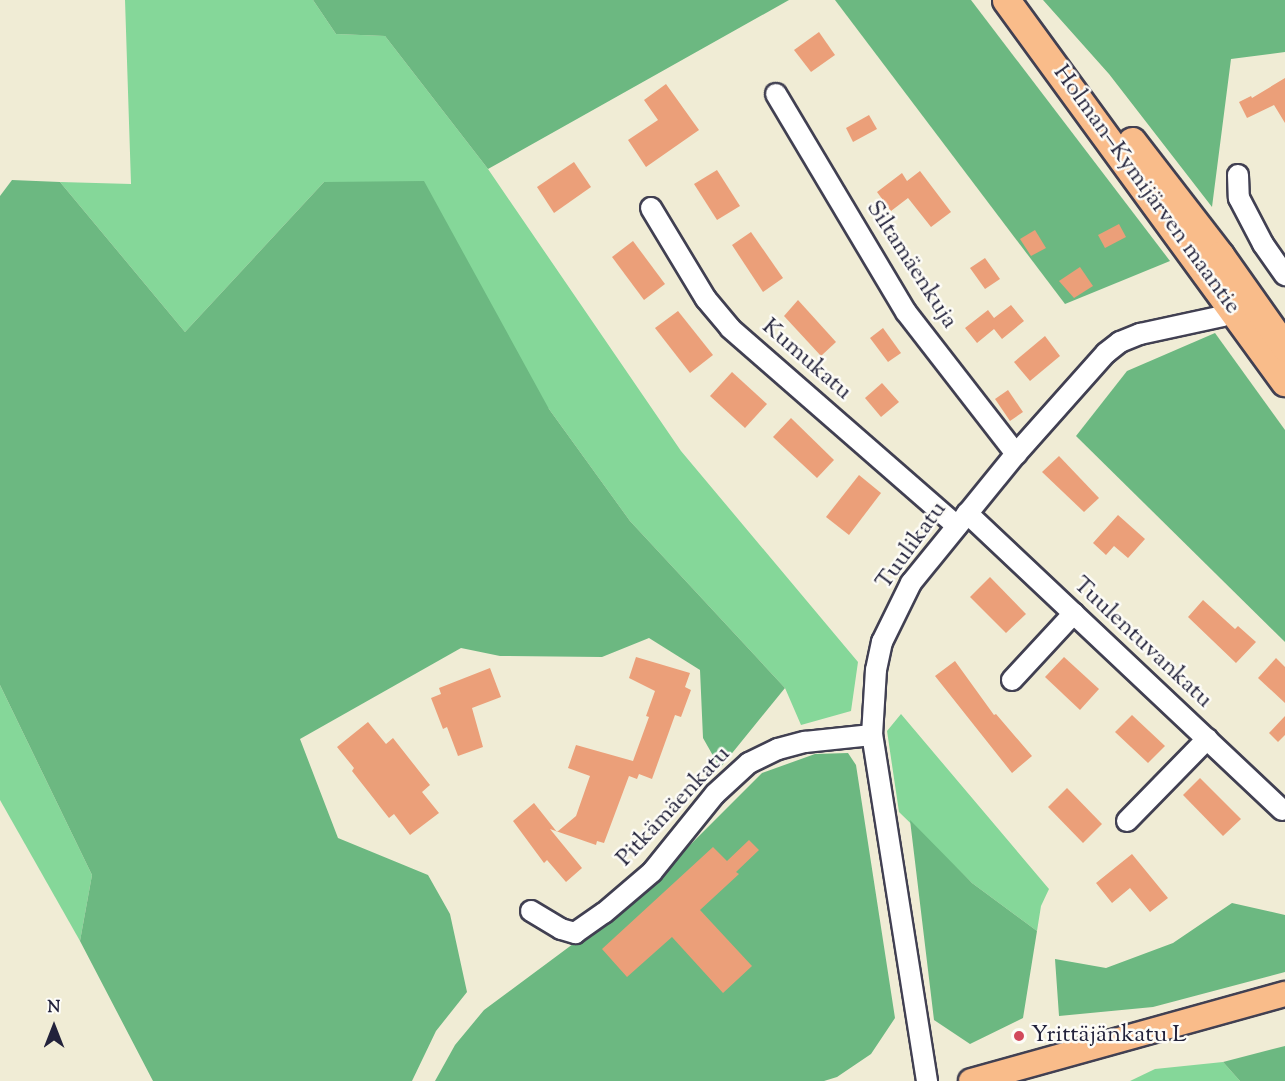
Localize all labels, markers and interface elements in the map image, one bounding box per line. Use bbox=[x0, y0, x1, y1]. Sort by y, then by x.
street label: Holman–Kymijärven maantie bbox=[1046, 60, 1246, 320]
street label: Siltamäenkuja bbox=[859, 195, 963, 335]
street label: Kumukatu bbox=[755, 313, 857, 407]
street label: Tuulikatu bbox=[870, 496, 954, 596]
street label: Tuulentuvankatu bbox=[1066, 571, 1218, 715]
street label: Pitkämäenkatu bbox=[611, 741, 737, 873]
north arrow bbox=[24, 997, 84, 1057]
text: N bbox=[48, 997, 60, 1020]
place label: Yrittäjänkatu L bbox=[1031, 1022, 1187, 1050]
marker: Yrittäjänkatu L bbox=[1012, 1029, 1026, 1043]

